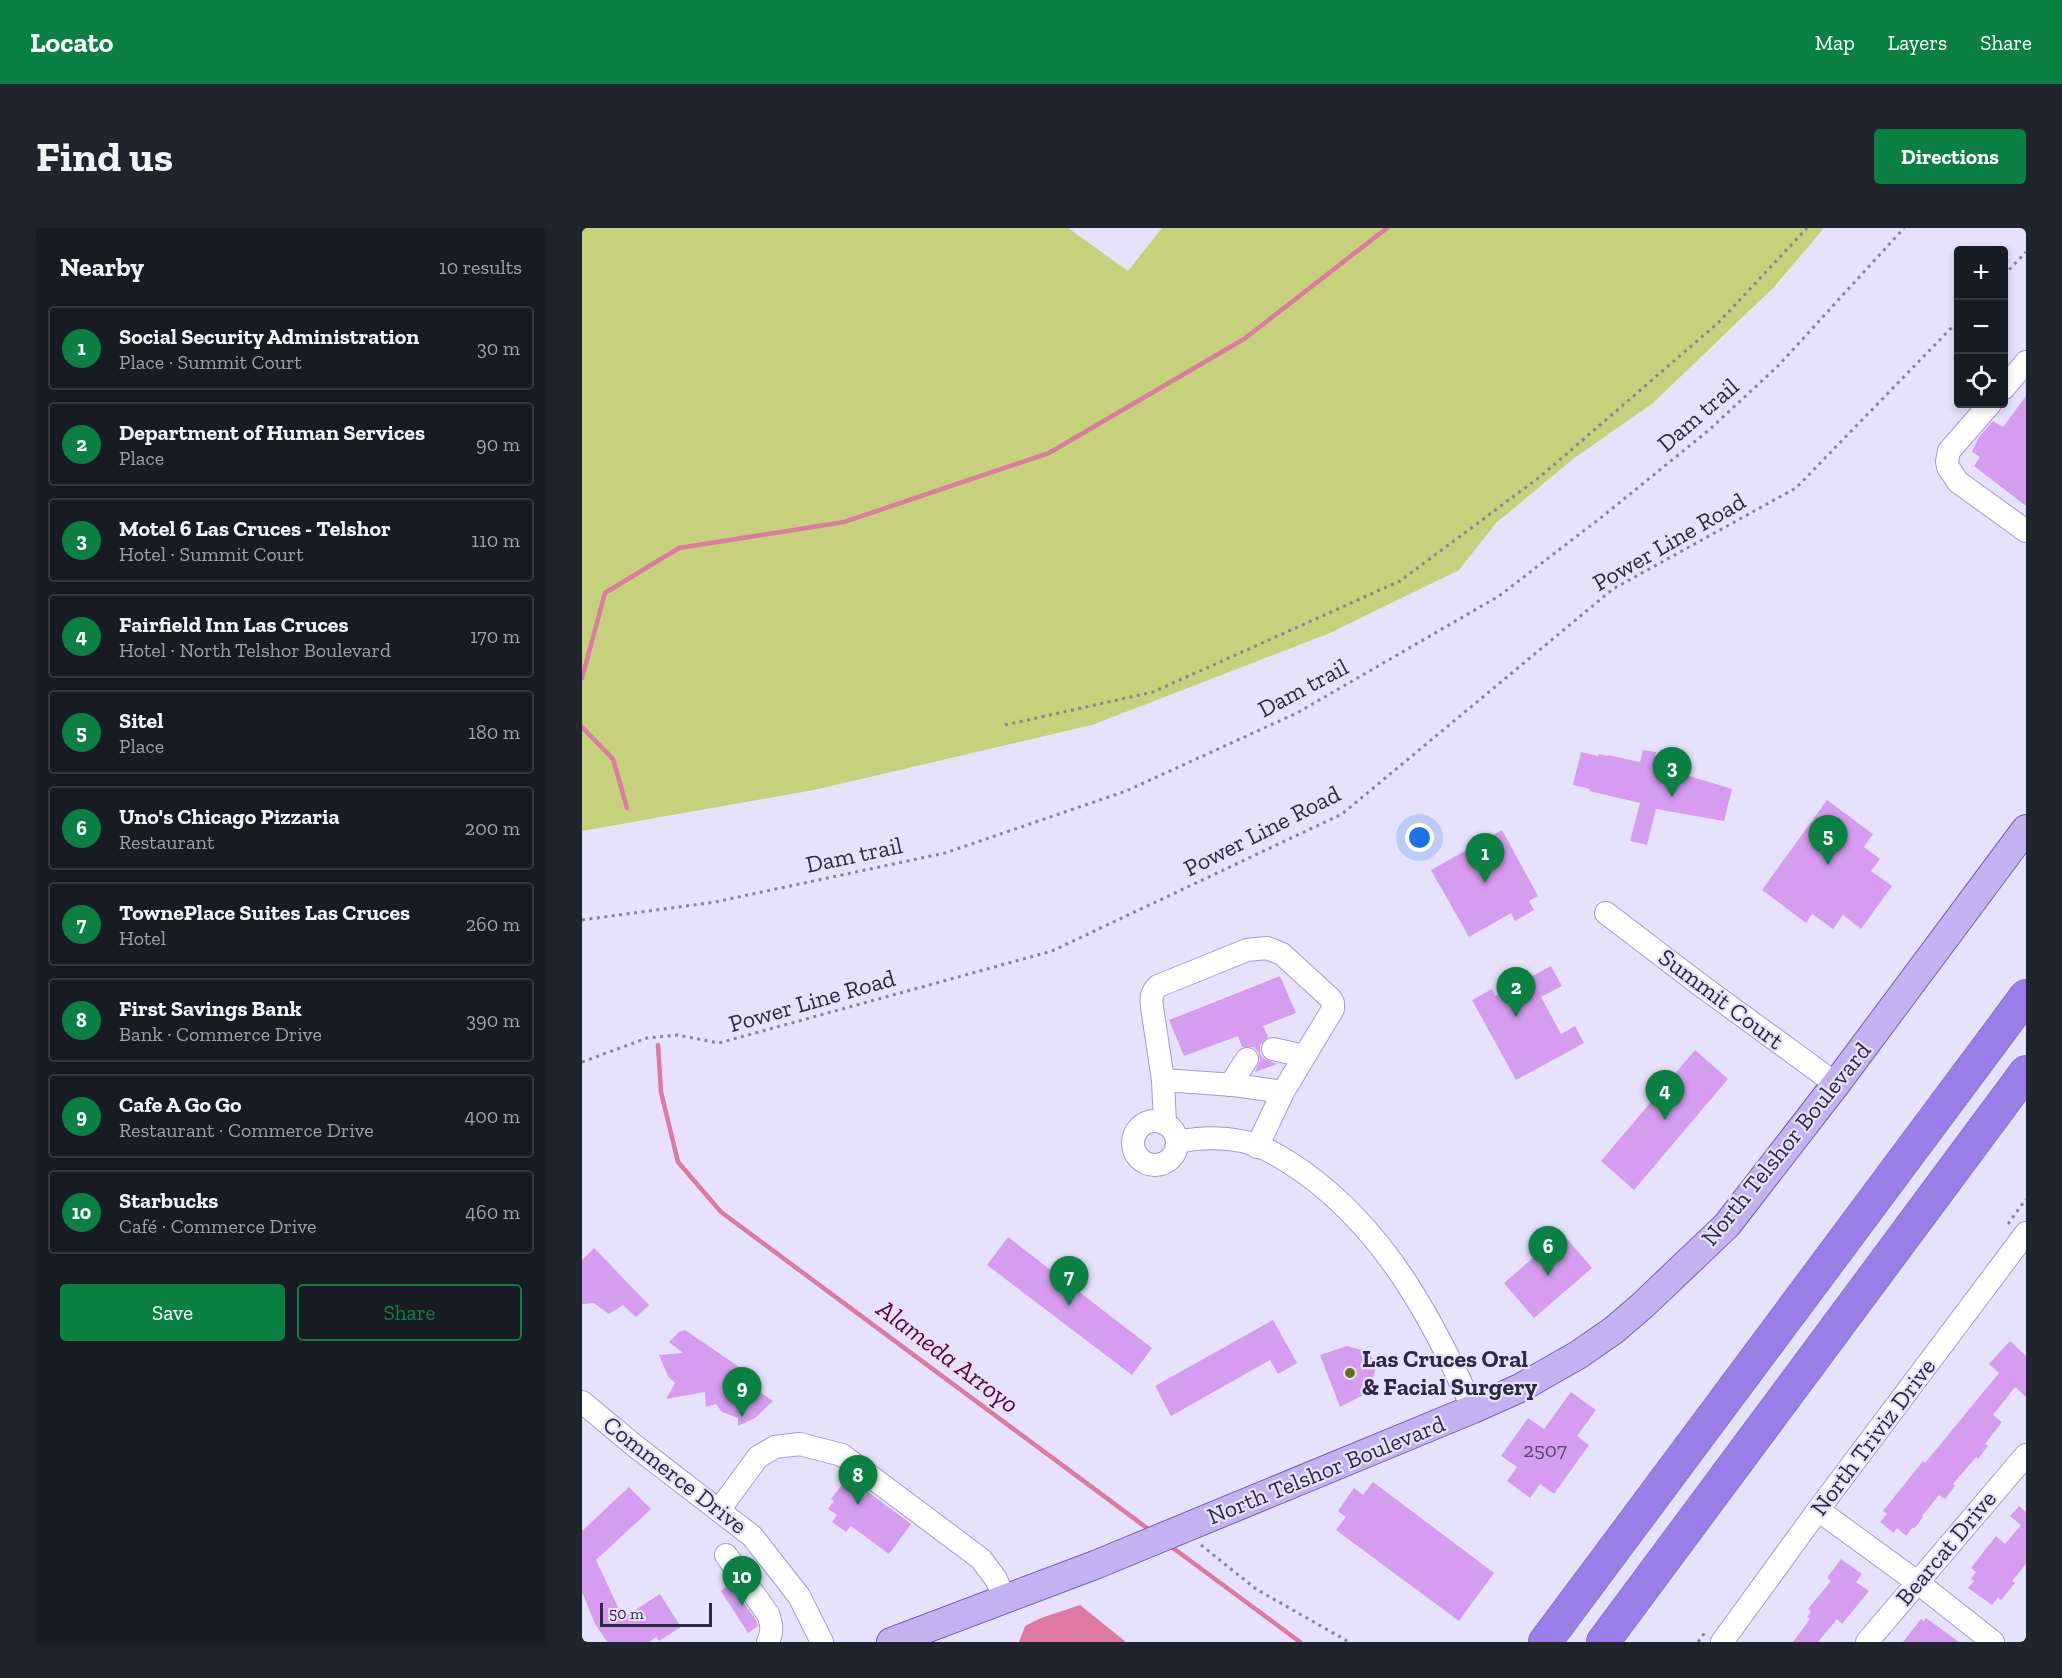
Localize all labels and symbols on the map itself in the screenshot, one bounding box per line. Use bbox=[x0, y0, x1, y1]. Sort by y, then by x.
street label: Dam trail bbox=[1651, 371, 1744, 458]
street label: Power Line Road bbox=[1587, 486, 1750, 597]
street label: Dam trail bbox=[1253, 652, 1353, 723]
pin: 3 bbox=[1652, 748, 1692, 797]
street label: Power Line Road bbox=[1179, 779, 1345, 882]
pin: 5 bbox=[1808, 816, 1848, 865]
your location bbox=[1405, 823, 1434, 852]
street label: Dam trail bbox=[803, 830, 905, 879]
pin: 1 bbox=[1466, 834, 1504, 883]
street label: Summit Court bbox=[1653, 942, 1790, 1055]
street label: Power Line Road bbox=[725, 963, 898, 1038]
pin: 2 bbox=[1496, 968, 1536, 1017]
street label: North Telshor Boulevard bbox=[1695, 1036, 1877, 1251]
pin: 4 bbox=[1646, 1070, 1684, 1120]
pin: 6 bbox=[1528, 1226, 1568, 1276]
pin: 7 bbox=[1050, 1256, 1088, 1306]
water label: Alameda Arroyo bbox=[870, 1292, 1025, 1420]
place label: Las Cruces Oral & Facial Surgery bbox=[1362, 1344, 1538, 1401]
street label: North Triviz Drive bbox=[1804, 1352, 1941, 1521]
marker: Las Cruces Oral & Facial Surgery bbox=[1343, 1366, 1357, 1380]
pin: 9 bbox=[722, 1368, 762, 1417]
street label: Commerce Drive bbox=[597, 1409, 753, 1540]
street label: North Telshor Boulevard bbox=[1203, 1409, 1449, 1530]
house number: 2507 bbox=[1523, 1437, 1567, 1462]
pin: 8 bbox=[838, 1456, 878, 1505]
street label: Bearcat Drive bbox=[1889, 1484, 2002, 1611]
pin: 10 bbox=[722, 1556, 762, 1606]
scale bar bbox=[600, 1600, 712, 1628]

